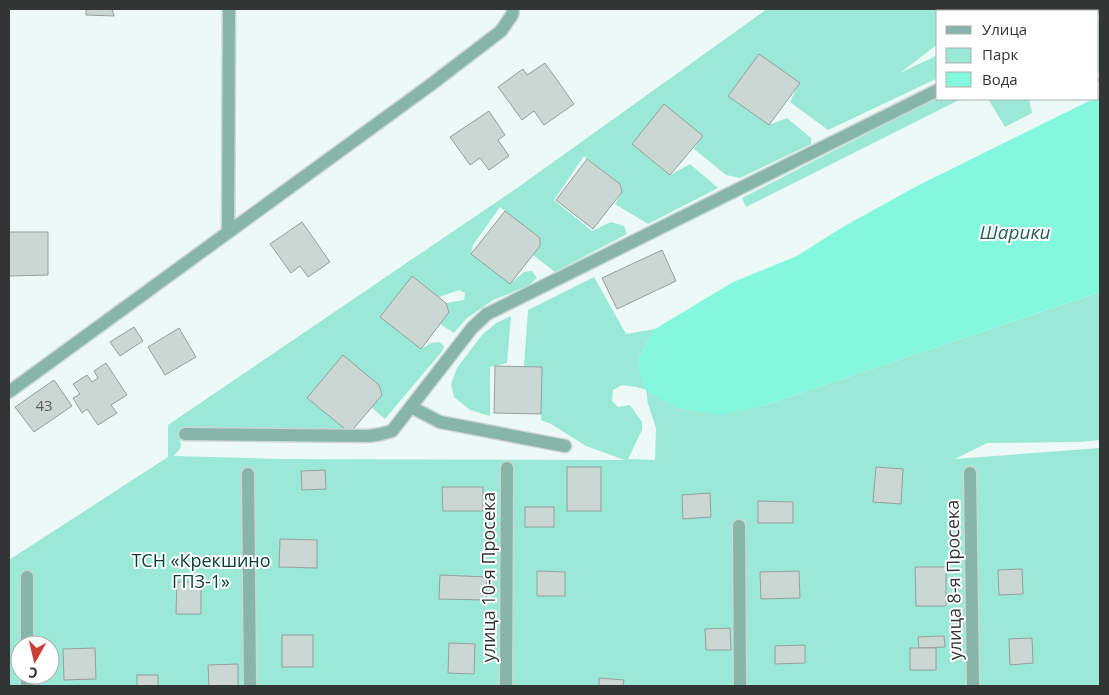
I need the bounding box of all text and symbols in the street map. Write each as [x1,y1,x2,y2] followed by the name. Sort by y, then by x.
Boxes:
[936,10,1099,100] legend
[982,19,1027,39] text: Улица
[982,44,1018,64] text: Парк
[982,69,1018,89] text: Вода
[980,219,1050,245] water label: Шарики
[35,395,53,415] house number: 43
[476,492,500,662] street label: улица 10-я Просека
[940,500,966,660] street label: улица 8-я Просека
[131,548,271,593] park label: ТСН «Крекшино ГПЗ-1»
[10,635,60,685] north arrow
[27,663,39,683] text: С

